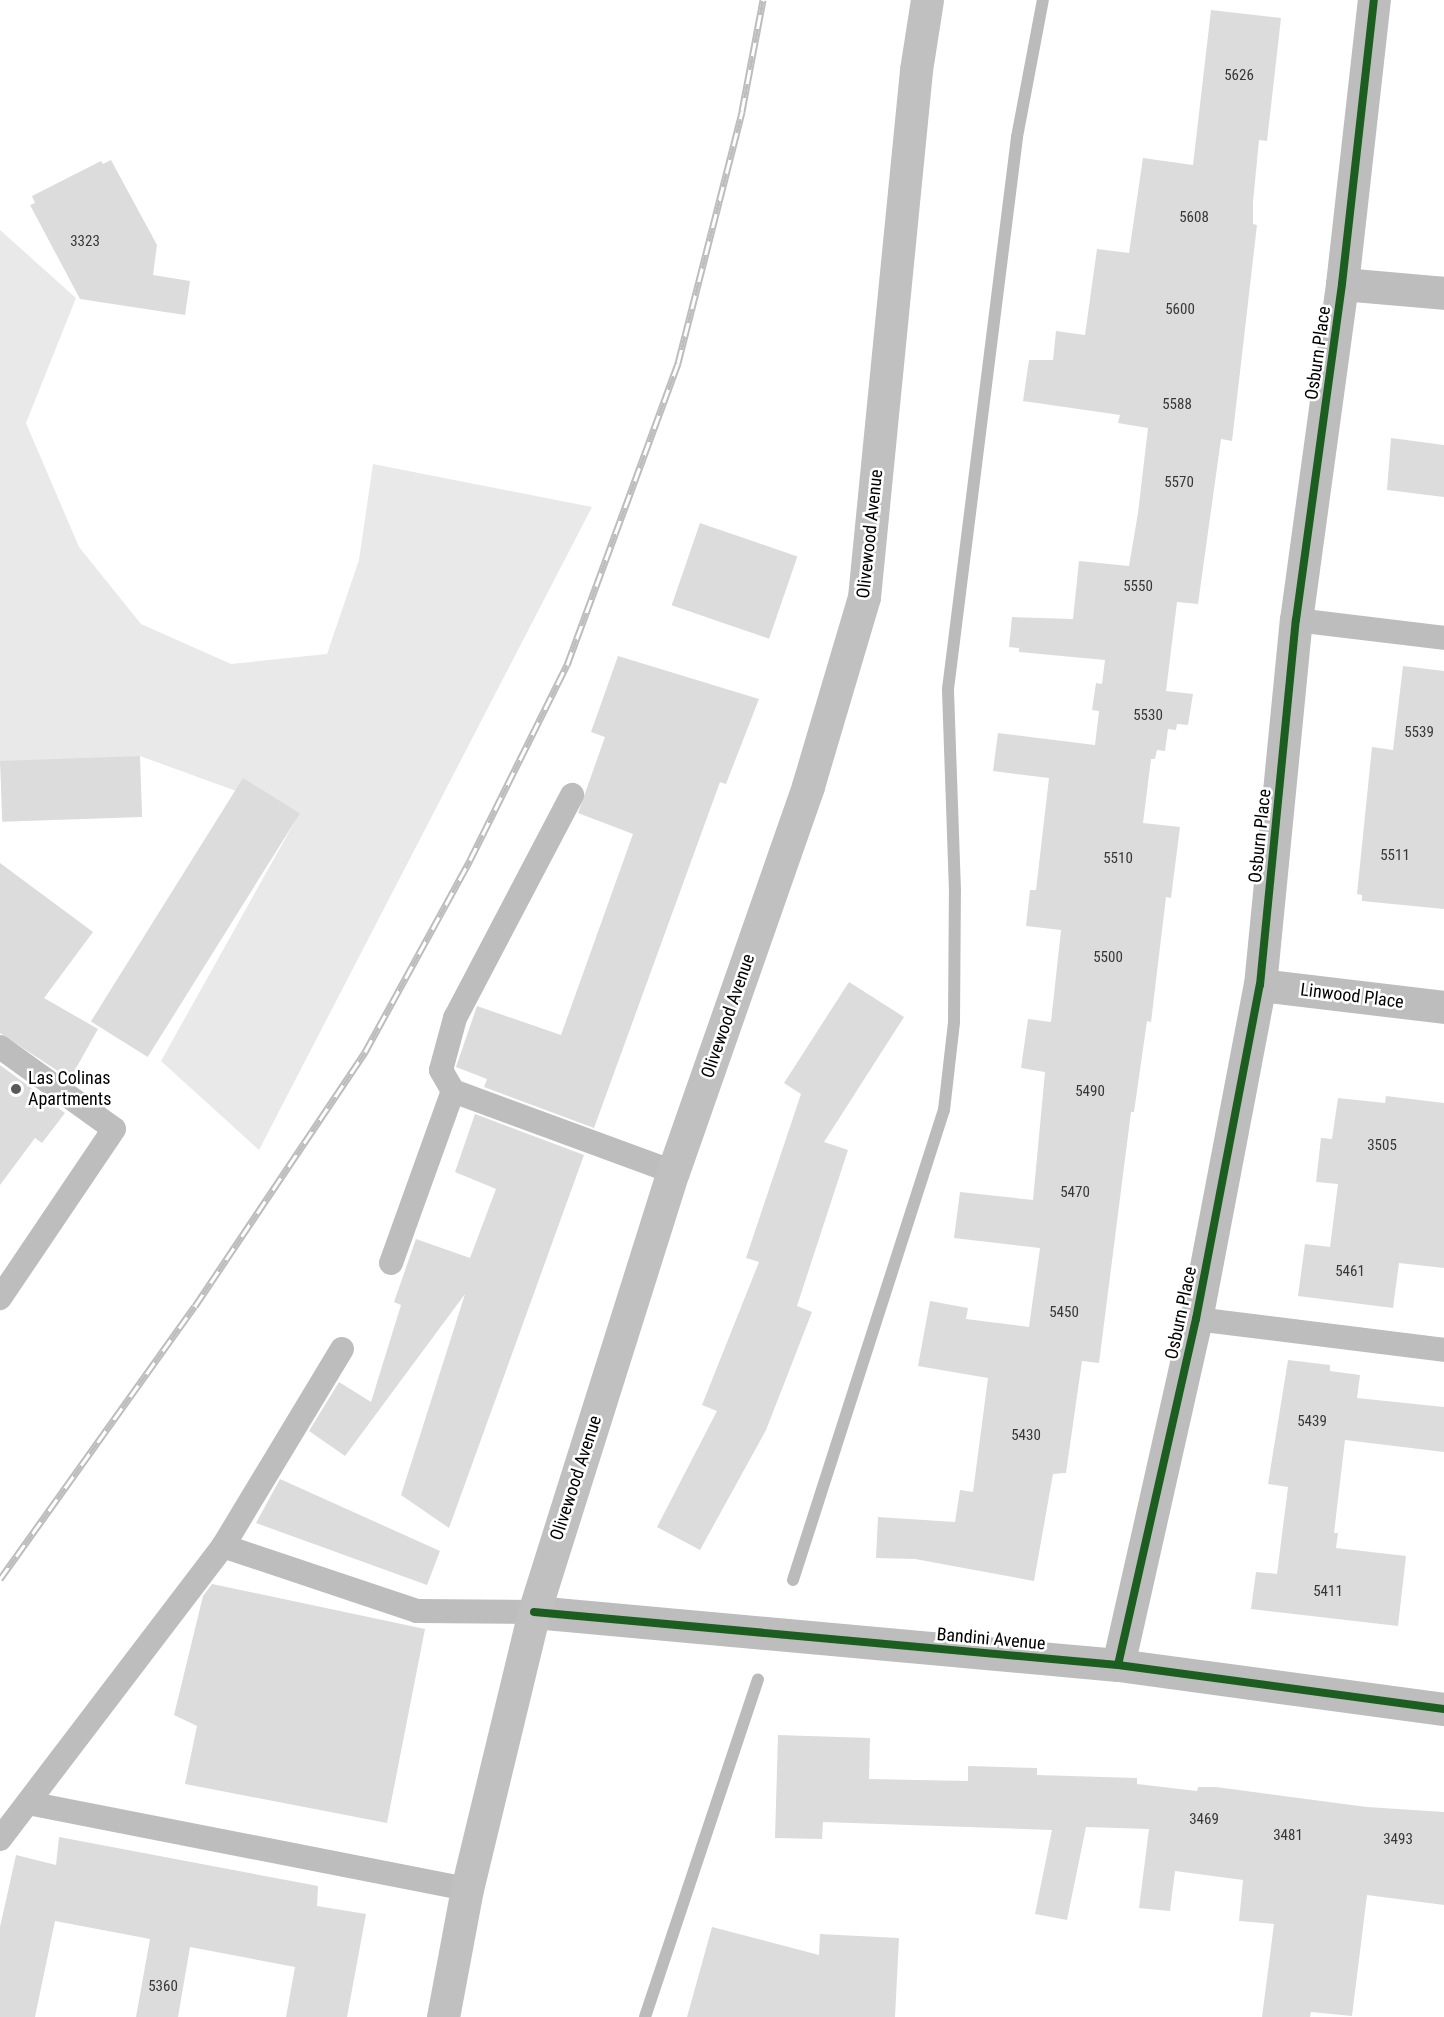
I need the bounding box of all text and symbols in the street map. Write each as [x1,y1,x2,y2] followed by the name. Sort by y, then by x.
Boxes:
[1224,67,1254,85] house number: 5626
[1179,209,1209,227] house number: 5608
[70,233,100,251] house number: 3323
[1165,301,1195,319] house number: 5600
[1301,305,1335,401] street label: Osburn Place
[1162,396,1192,414] house number: 5588
[852,468,888,600] street label: Olivewood Avenue
[1164,474,1194,492] house number: 5570
[1123,578,1153,596] house number: 5550
[1133,707,1163,725] house number: 5530
[1404,724,1434,742] house number: 5539
[1244,788,1276,884] street label: Osburn Place
[1380,847,1410,865] house number: 5511
[1103,850,1133,868] house number: 5510
[1093,949,1123,967] house number: 5500
[697,951,759,1081] street label: Olivewood Avenue
[1299,979,1405,1013] street label: Linwood Place
[28,1068,111,1110] place label: Las Colinas Apartments
[9,1082,23,1096] marker: Las Colinas Apartments
[1075,1083,1105,1101] house number: 5490
[1367,1137,1397,1155] house number: 3505
[1060,1184,1090,1202] house number: 5470
[1335,1263,1365,1281] house number: 5461
[1161,1265,1201,1361] street label: Osburn Place
[1049,1304,1079,1322] house number: 5450
[546,1413,606,1543] street label: Olivewood Avenue
[1297,1413,1327,1431] house number: 5439
[1011,1427,1041,1445] house number: 5430
[1313,1583,1343,1601] house number: 5411
[936,1623,1046,1655] street label: Bandini Avenue
[1189,1811,1219,1829] house number: 3469
[1273,1827,1303,1845] house number: 3481
[1383,1831,1413,1849] house number: 3493
[148,1978,178,1996] house number: 5360

